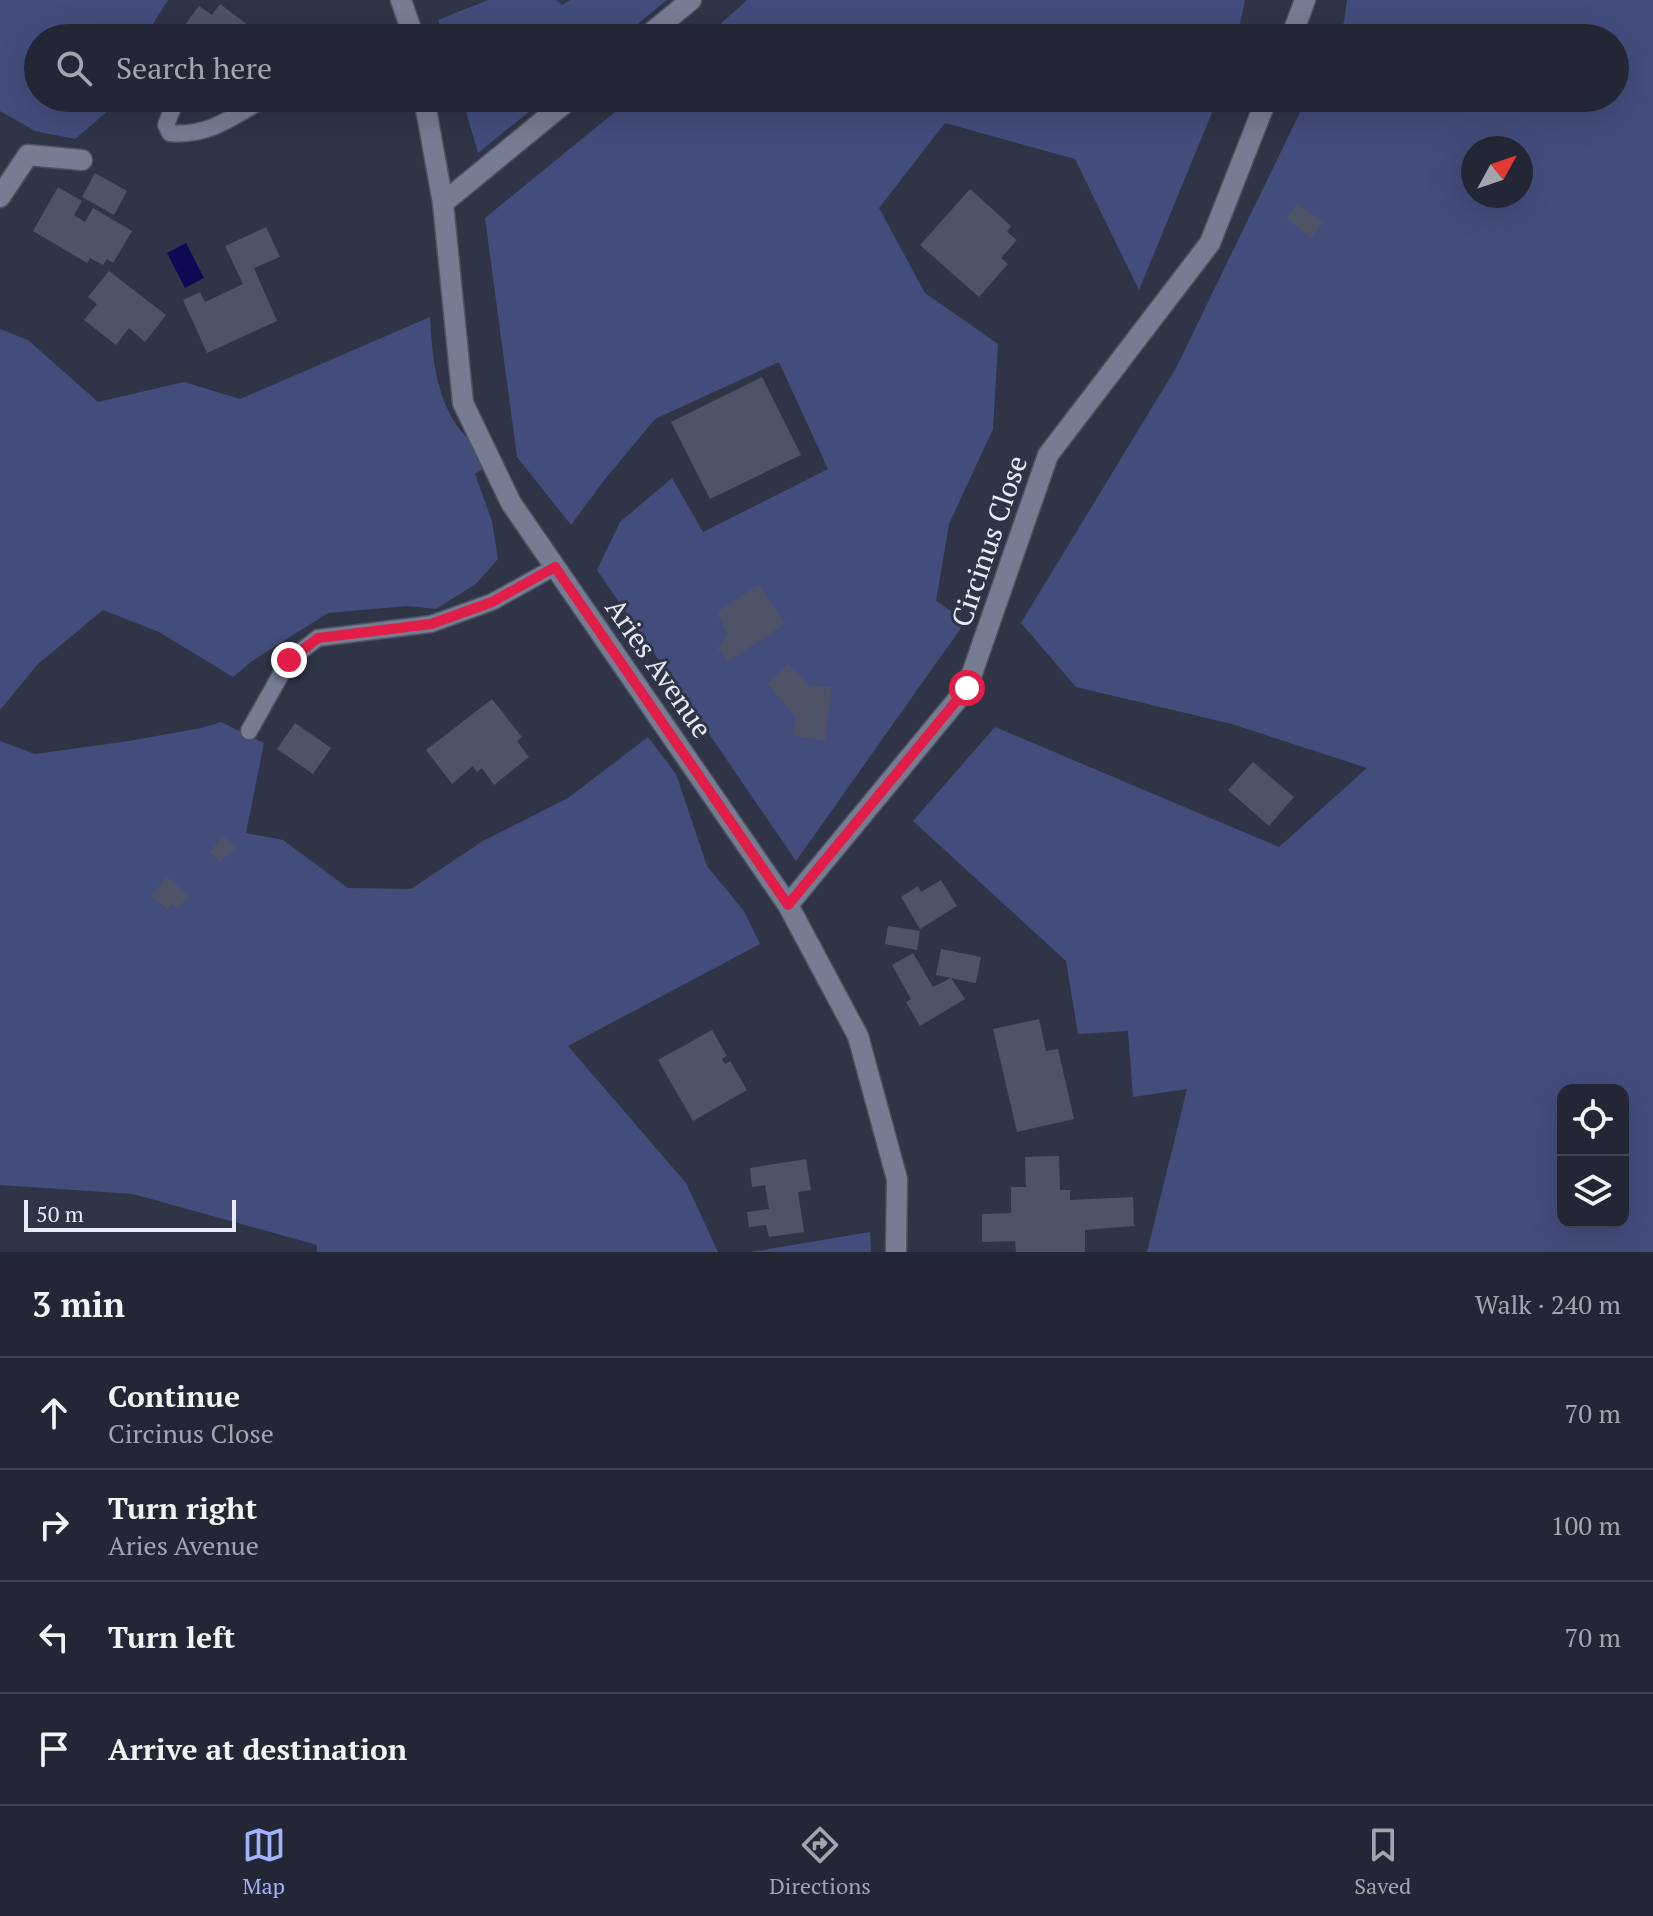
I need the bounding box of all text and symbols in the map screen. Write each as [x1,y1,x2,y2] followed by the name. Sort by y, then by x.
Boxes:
[24,24,1629,112] search box
[52,46,96,90] icon: search
[116,48,272,88] text: Search here
[1461,136,1533,208] north arrow
[942,450,1035,631] street label: Circinus Close
[598,591,721,745] street label: Aries Avenue
[271,642,307,678] route end
[949,670,985,706] route start
[1557,1084,1629,1228] map controls
[1557,1084,1629,1156] button: locate
[1557,1156,1629,1228] button: layers
[24,1196,236,1232] scale bar
[36,1199,84,1228] text: 50 m
[32,1282,125,1327] text: 3 min
[1475,1287,1621,1321] text: Walk · 240 m
[108,1376,240,1416] text: Continue
[32,1391,76,1435] icon: ahead
[1565,1396,1621,1430] text: 70 m
[108,1416,274,1450] text: Circinus Close
[108,1488,257,1528] text: Turn right
[32,1503,76,1547] icon: right
[1551,1508,1621,1542] text: 100 m
[108,1528,259,1562] text: Aries Avenue
[32,1615,76,1659] icon: left
[108,1617,235,1657] text: Turn left
[1565,1620,1621,1654] text: 70 m
[32,1727,76,1771] icon: arrive
[108,1729,407,1769] text: Arrive at destination
[242,1823,286,1900] tab: Map
[769,1823,871,1900] tab: Directions
[1354,1823,1411,1900] tab: Saved

